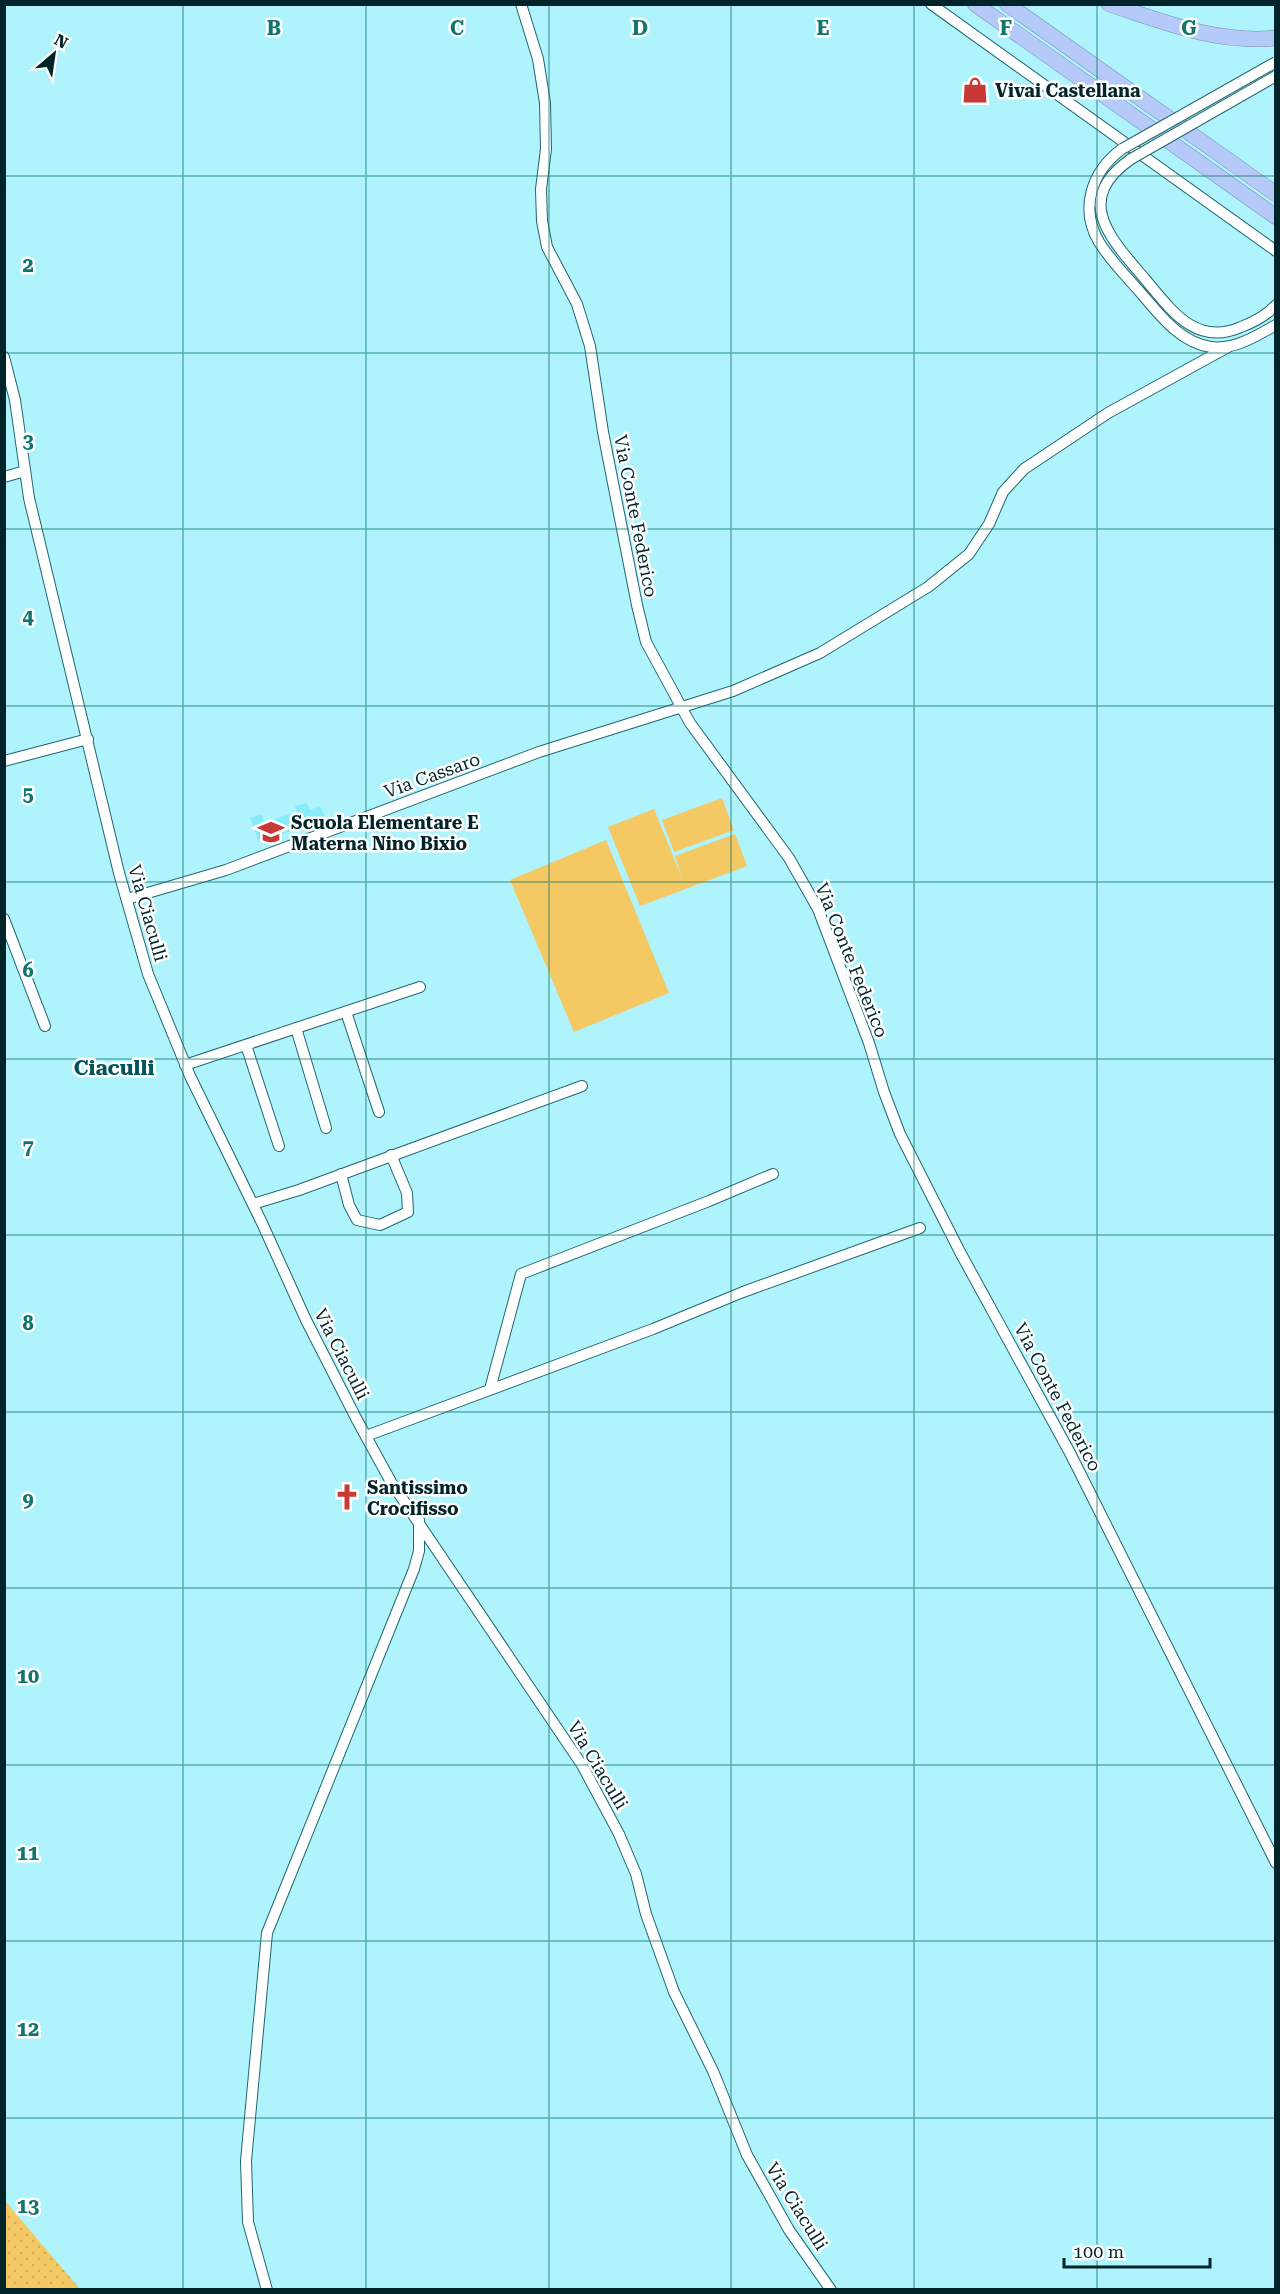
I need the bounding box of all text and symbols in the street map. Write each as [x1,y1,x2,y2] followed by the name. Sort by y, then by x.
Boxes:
[267,16,281,40] text: B
[450,16,464,40] text: C
[632,16,648,40] text: D
[817,16,830,40] text: E
[1000,16,1012,40] text: F
[1181,16,1197,40] text: G
[24,24,84,84] north arrow
[51,30,71,53] text: N
[960,75,990,105] shop icon: Vivai Castellana
[995,80,1141,101] place label: Vivai Castellana
[22,253,34,277] text: 2
[22,429,34,453] text: 3
[610,433,662,599] street label: Via Conte Federico
[22,605,34,629] text: 4
[381,748,483,802] street label: Via Cassaro
[22,782,34,806] text: 5
[291,812,479,854] place label: Scuola Elementare E Materna Nino Bixio
[256,817,286,847] school or university icon: Scuola Elementare E Materna Nino Bixio
[124,862,172,964] street label: Via Ciaculli
[811,880,893,1040] street label: Via Conte Federico
[22,958,34,982] text: 6
[74,1056,154,1080] district label: Ciaculli
[22,1135,34,1159] text: 7
[310,1305,374,1403] street label: Via Ciaculli
[22,1311,34,1335] text: 8
[1010,1319,1106,1475] street label: Via Conte Federico
[367,1477,468,1519] place label: Santissimo Crocifisso
[332,1482,362,1512] church icon: Santissimo Crocifisso
[22,1488,34,1512] text: 9
[17,1664,39,1688] text: 10
[563,1717,633,1813] street label: Via Ciaculli
[17,1841,39,1865] text: 11
[17,2017,39,2041] text: 12
[762,2158,832,2254] street label: Via Ciaculli
[17,2194,39,2218] text: 13
[1064,2231,1210,2269] scale bar
[1073,2241,1124,2262] text: 100 m

